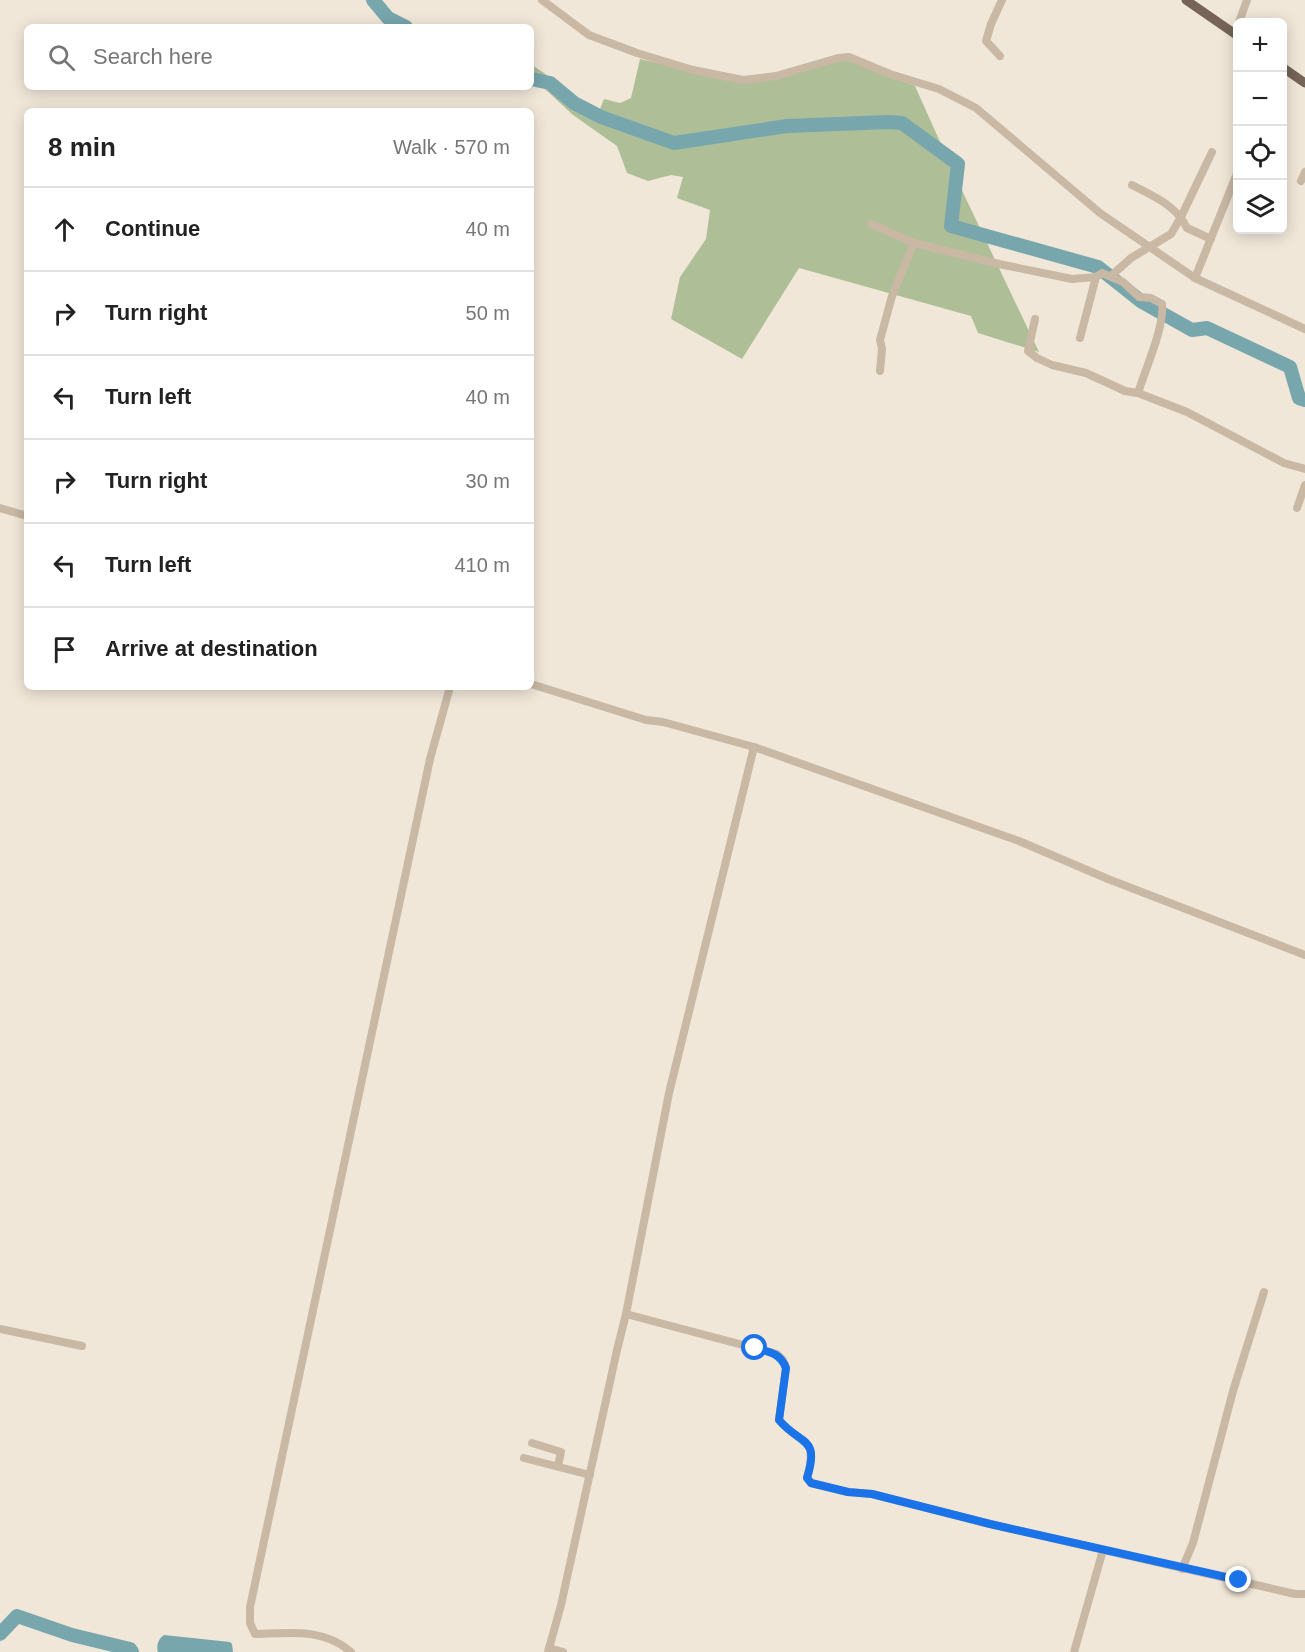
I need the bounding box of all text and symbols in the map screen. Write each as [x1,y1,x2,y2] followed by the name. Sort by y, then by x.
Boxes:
[1233,18,1287,234] map controls
[1233,18,1287,72] button: +
[24,24,534,90] search box
[45,41,78,74] icon: search
[93,44,213,69] text: Search here
[1233,72,1287,126] button: −
[1233,126,1287,180] button: locate
[48,132,116,162] text: 8 min
[393,136,510,158] text: Walk · 570 m
[1233,180,1287,234] button: layers
[48,213,81,246] icon: ahead
[105,216,200,241] text: Continue
[466,218,510,240] text: 40 m
[48,297,81,330] icon: right
[105,300,207,325] text: Turn right
[466,302,510,324] text: 50 m
[48,381,81,414] icon: left
[105,384,191,409] text: Turn left
[466,386,510,408] text: 40 m
[48,465,81,498] icon: right
[105,468,207,493] text: Turn right
[466,470,510,492] text: 30 m
[48,549,81,582] icon: left
[105,552,191,577] text: Turn left
[454,554,510,576] text: 410 m
[48,633,81,666] icon: arrive
[105,636,318,661] text: Arrive at destination
[741,1334,767,1360] route start
[1225,1566,1251,1592] route end

